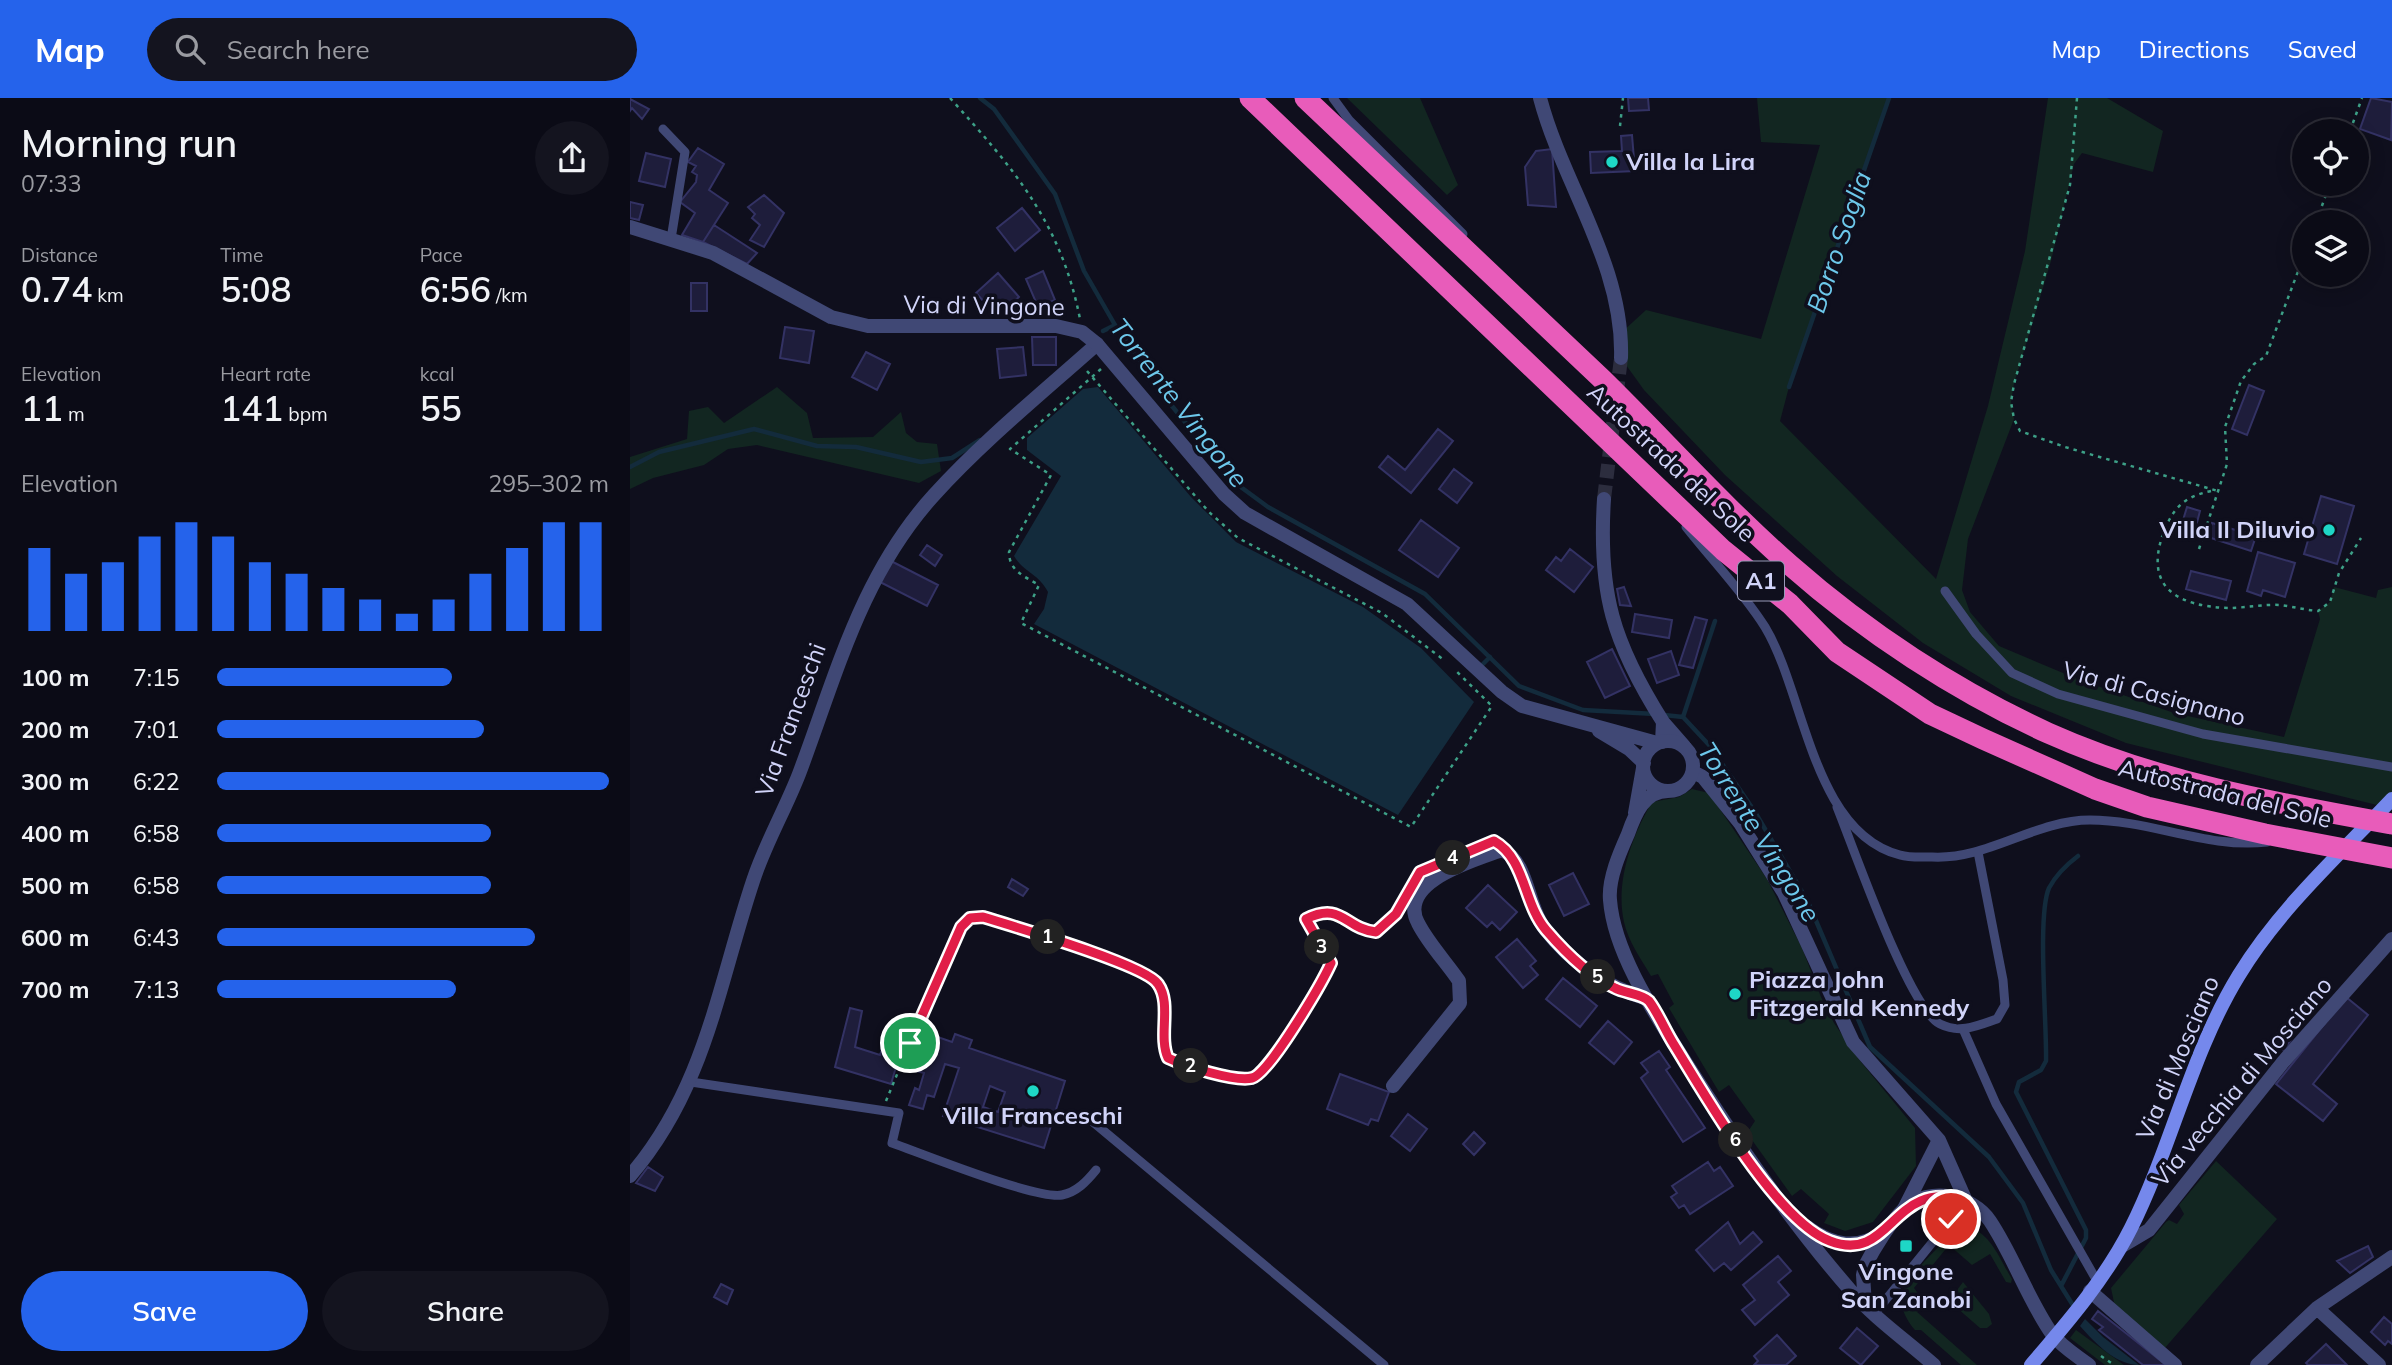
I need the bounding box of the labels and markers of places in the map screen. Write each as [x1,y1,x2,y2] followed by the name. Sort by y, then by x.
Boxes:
[1625,146,1755,176] place label: Villa la Lira
[1604,154,1620,170] marker: Villa la Lira
[2158,514,2315,544] place label: Villa Il Diluvio
[2321,522,2337,538] marker: Villa Il Diluvio
[1436,840,1470,876] pin: 4
[1030,920,1066,954] pin: 1
[1304,930,1340,964] pin: 3
[1580,960,1616,994] pin: 5
[1749,964,1970,1022] place label: Piazza John Fitzgerald Kennedy
[1727,986,1743,1002] marker: Piazza John Fitzgerald Kennedy
[880,1013,940,1073] pin
[1174,1048,1208,1084] pin: 2
[1025,1083,1041,1099] marker: Villa Franceschi
[942,1100,1123,1130] place label: Villa Franceschi
[1718,1122,1754,1158] pin: 6
[1921,1189,1981,1249] pin
[1898,1238,1914,1254] marker: Vingone San Zanobi
[1841,1256,1971,1314] place label: Vingone San Zanobi

